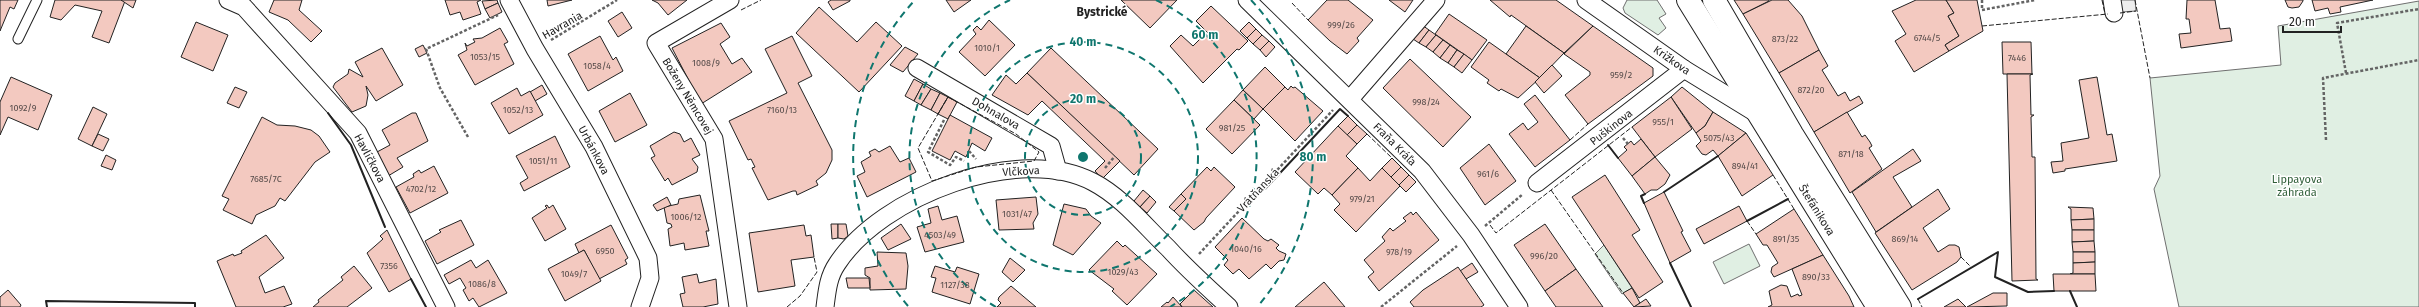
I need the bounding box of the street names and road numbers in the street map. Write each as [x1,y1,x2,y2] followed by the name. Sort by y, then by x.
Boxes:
[540,9,585,42] street label: Havrania
[1651,43,1693,78] street label: Križkova
[660,56,716,137] street label: Boženy Němcovej
[970,95,1022,132] street label: Dohnalova
[1587,107,1635,148] street label: Puškinova
[1370,120,1419,169] street label: Fraňa Kráľa
[575,124,612,177] street label: Urbánkova
[351,132,388,185] street label: Havlíčkova
[1002,164,1040,179] street label: Vlčkova
[1235,166,1282,215] street label: Vrátňanská
[1796,182,1838,238] street label: Štefánikova

